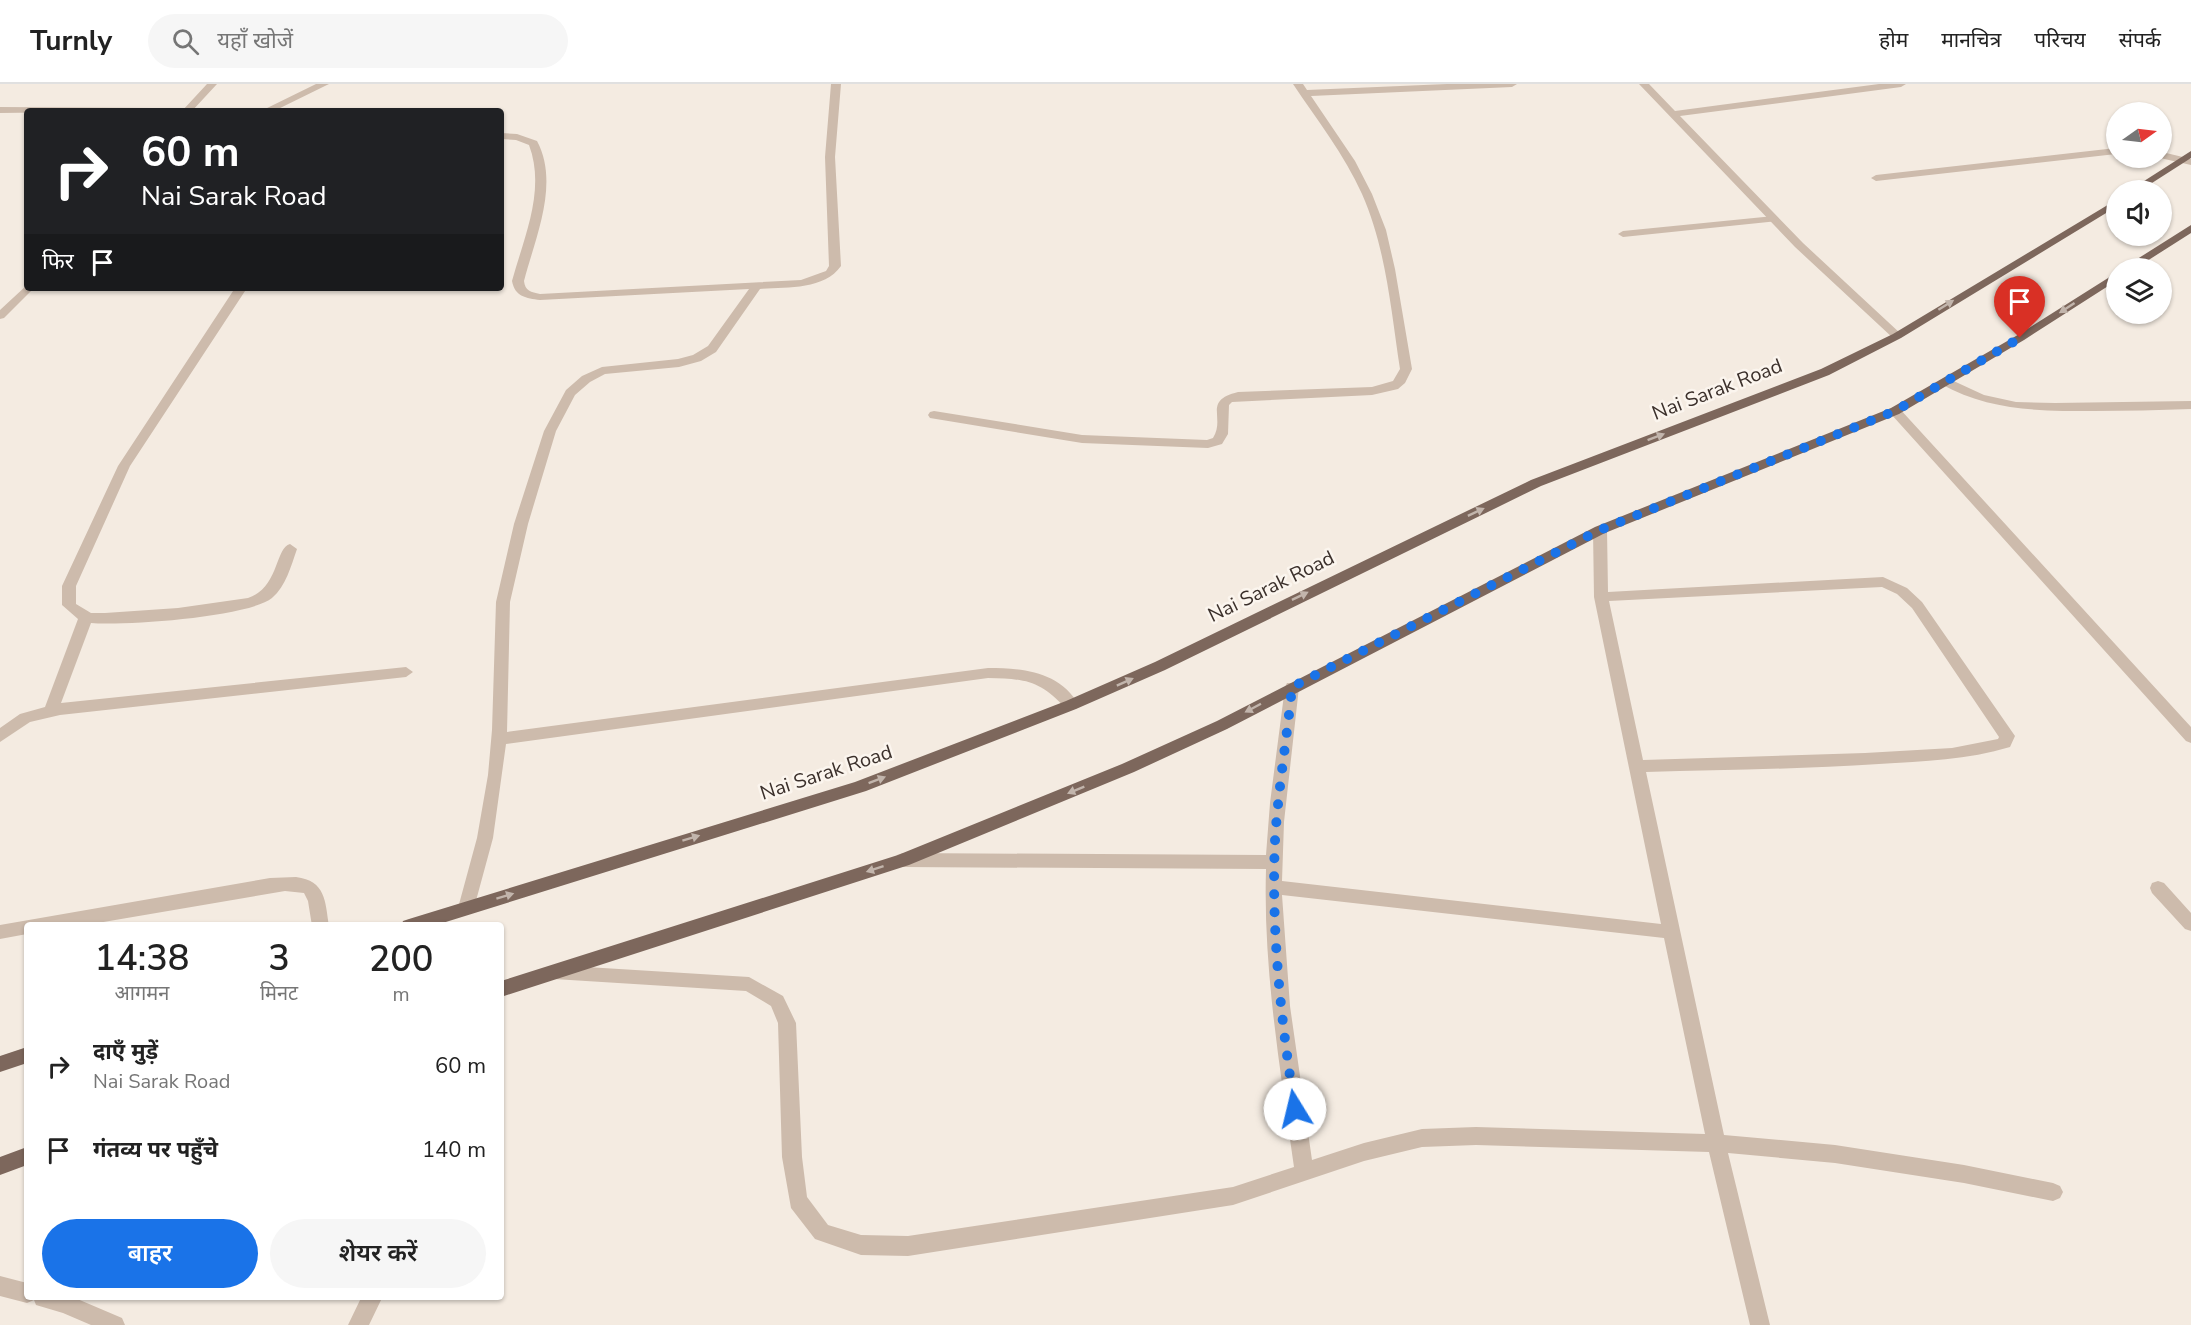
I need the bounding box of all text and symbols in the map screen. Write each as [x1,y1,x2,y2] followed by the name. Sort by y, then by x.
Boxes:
[148,14,568,68] search box
[30,22,112,60] text: Turnly
[169,25,202,58] icon: search
[217,26,293,56] text: यहाँ खोजें
[1879,26,1908,54] text: होम
[1941,26,2001,54] text: मानचित्र
[2034,26,2086,54] text: परिचय
[2119,26,2161,54] text: संपर्क
[2106,102,2172,168] north arrow
[2106,102,2172,324] map controls
[141,124,240,181] text: 60 m
[42,132,120,210] icon: right
[141,178,327,215] text: Nai Sarak Road
[2106,180,2172,246] button: sound
[86,246,119,279] icon: arrive
[42,247,74,277] text: फिर
[2106,258,2172,324] button: layers
[1994,276,2045,338] pin
[2003,285,2036,318] icon: arrive
[1938,299,1954,310] one-way arrow
[2059,302,2075,313] one-way arrow
[1648,352,1786,427] street label: Nai Sarak Road
[1647,432,1665,441] one-way arrow
[1467,507,1484,516] one-way arrow
[1204,544,1339,629] street label: Nai Sarak Road
[1292,592,1309,601] one-way arrow
[1116,676,1134,686] one-way arrow
[1244,703,1261,713] one-way arrow
[757,738,896,807] street label: Nai Sarak Road
[868,775,886,784] one-way arrow
[1067,786,1085,795] one-way arrow
[682,833,700,842] one-way arrow
[866,865,884,874] one-way arrow
[496,891,514,900] one-way arrow
[94,934,189,983] text: 14:38
[268,934,290,983] text: 3
[369,935,433,984] text: 200
[115,980,169,1007] text: आगमन
[260,980,298,1007] text: मिनट
[393,981,410,1008] text: m
[93,1037,158,1067] text: दाएँ मुड़ें
[42,1050,75,1083] icon: right
[435,1051,486,1081] text: 60 m
[93,1068,230,1095] text: Nai Sarak Road
[1263,1077,1327,1141] position arrow
[42,1134,75,1167] icon: arrive
[93,1135,218,1165] text: गंतव्य पर पहुँचे
[422,1135,486,1165] text: 140 m
[42,1219,258,1288] button: बाहर
[270,1219,486,1288] button: शेयर करें

